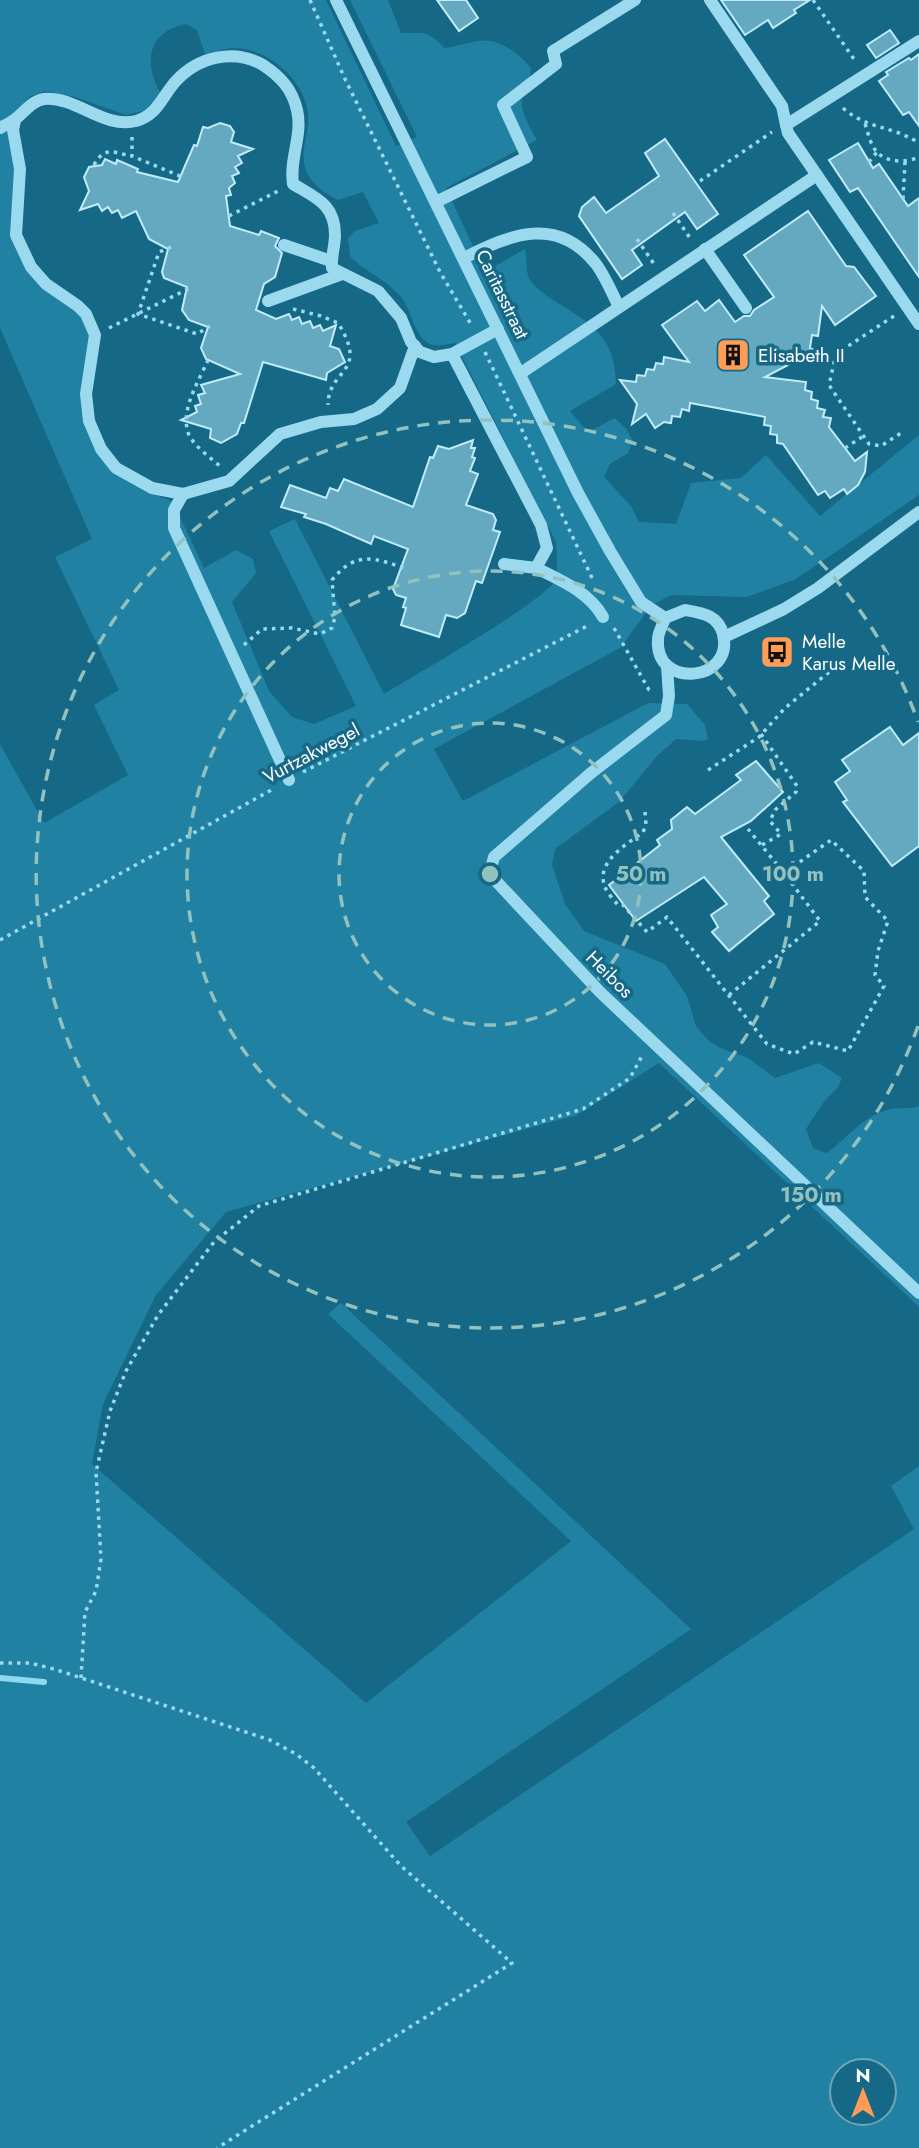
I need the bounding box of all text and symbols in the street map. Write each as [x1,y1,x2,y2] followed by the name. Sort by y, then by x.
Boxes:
[469,245,536,344] street label: Caritasstraat
[714,336,752,374] building icon: Elisabeth II
[758,342,845,369] place label: Elisabeth II
[802,628,896,677] place label: Melle Karus Melle
[758,633,796,671] bus stop icon: Melle Karus Melle
[258,717,364,790] street label: Vurtzakwegel
[616,859,666,889] text: 50 m
[762,859,824,889] text: 100 m
[478,862,502,886] centre of rings
[580,945,640,1004] street label: Heibos
[780,1180,842,1210] text: 150 m
[828,2057,898,2127] north arrow
[855,2062,871,2089] text: N

